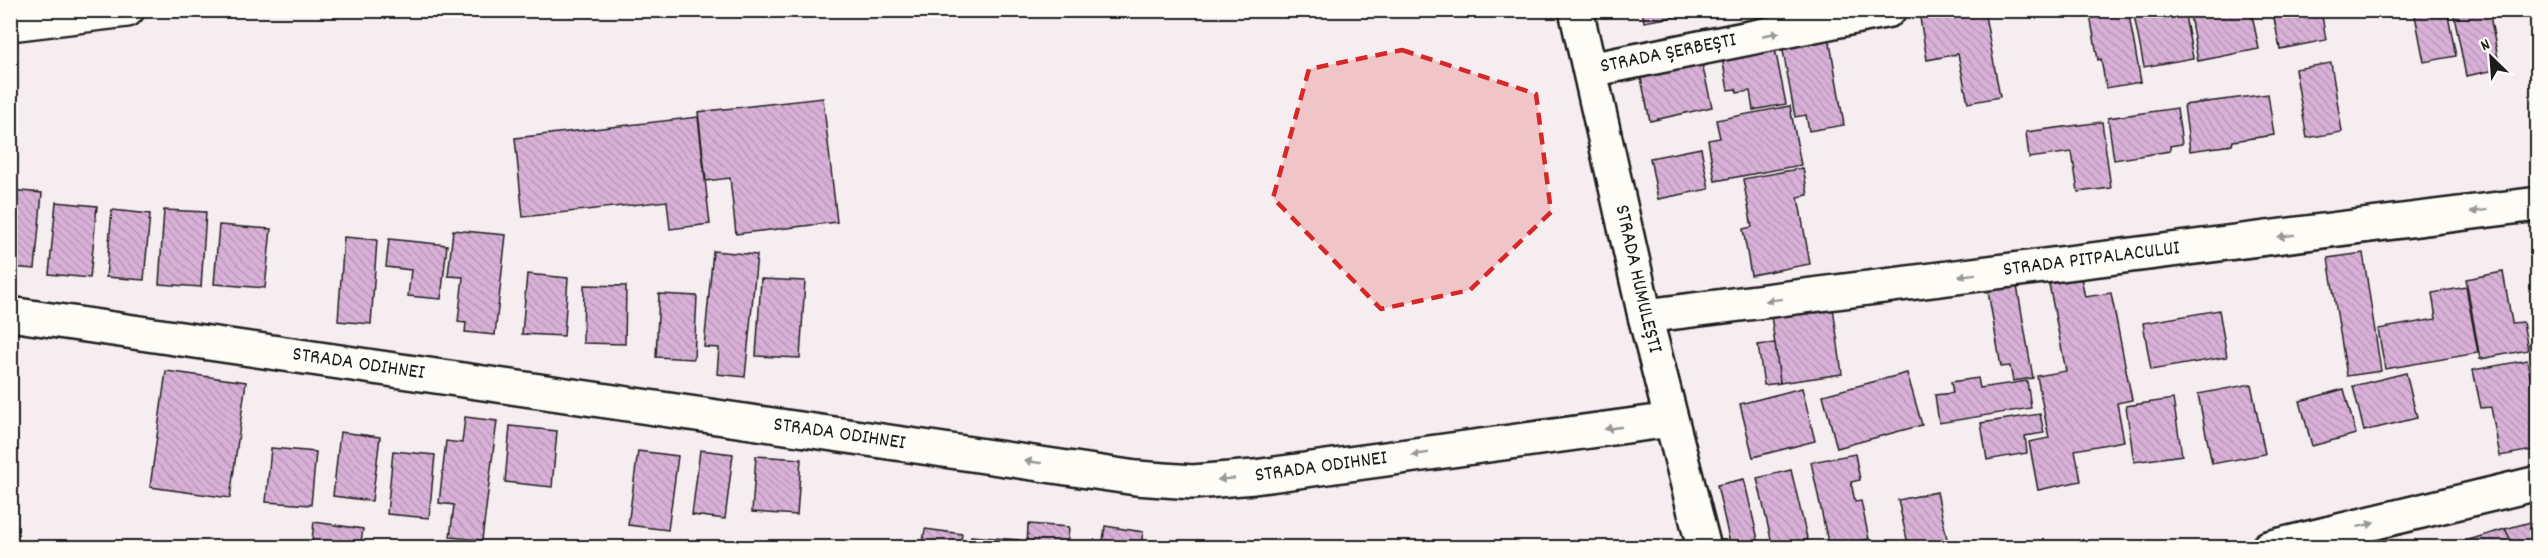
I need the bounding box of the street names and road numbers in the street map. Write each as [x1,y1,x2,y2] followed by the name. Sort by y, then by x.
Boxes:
[1598,26,1740,83] street label: STRADA ȘERBEȘTI
[1605,202,1669,357] street label: STRADA HUMULEȘTI
[2001,234,2182,286] street label: STRADA PITPALACULUI
[290,340,427,389] street label: STRADA ODIHNEI
[771,410,908,459] street label: STRADA ODIHNEI
[1253,444,1390,492] street label: STRADA ODIHNEI

